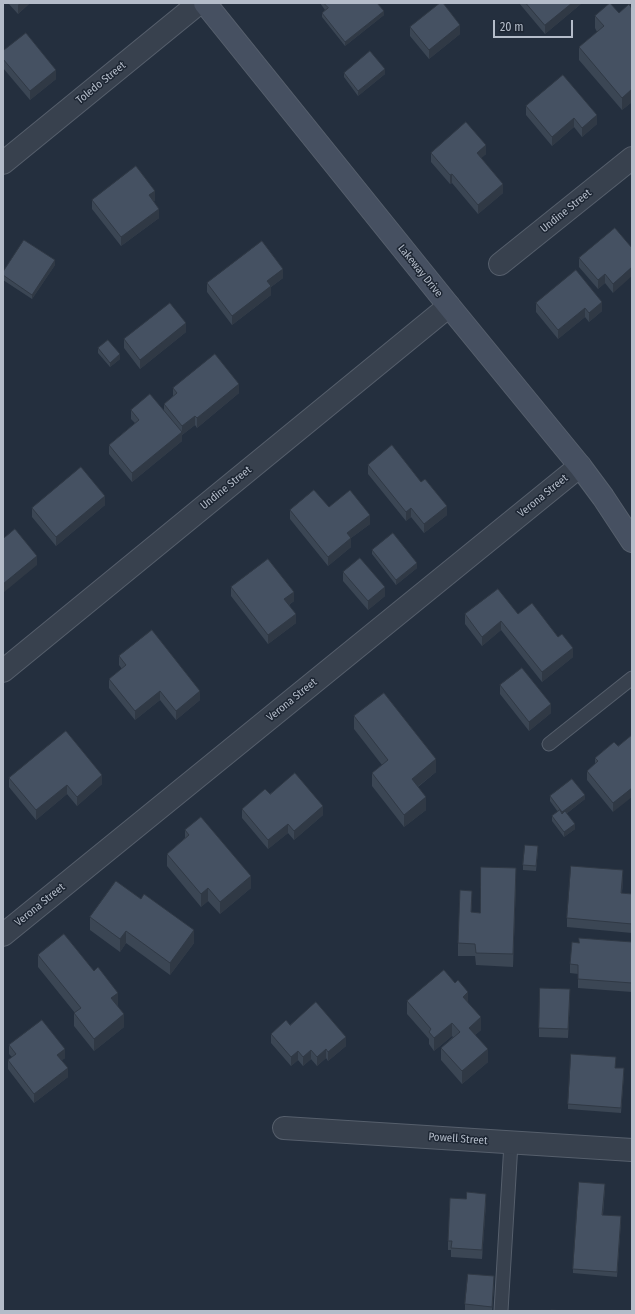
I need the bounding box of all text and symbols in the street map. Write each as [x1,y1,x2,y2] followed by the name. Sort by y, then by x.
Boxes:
[495,12,575,38] scale bar
[500,20,524,34] text: 20 m
[74,59,128,107] street label: Toledo Street
[538,186,594,236] street label: Undine Street
[395,242,445,300] street label: Lakeway Drive
[198,463,254,513] street label: Undine Street
[515,472,571,520] street label: Verona Street
[264,676,320,724] street label: Verona Street
[12,881,68,929] street label: Verona Street
[428,1130,488,1148] street label: Powell Street

